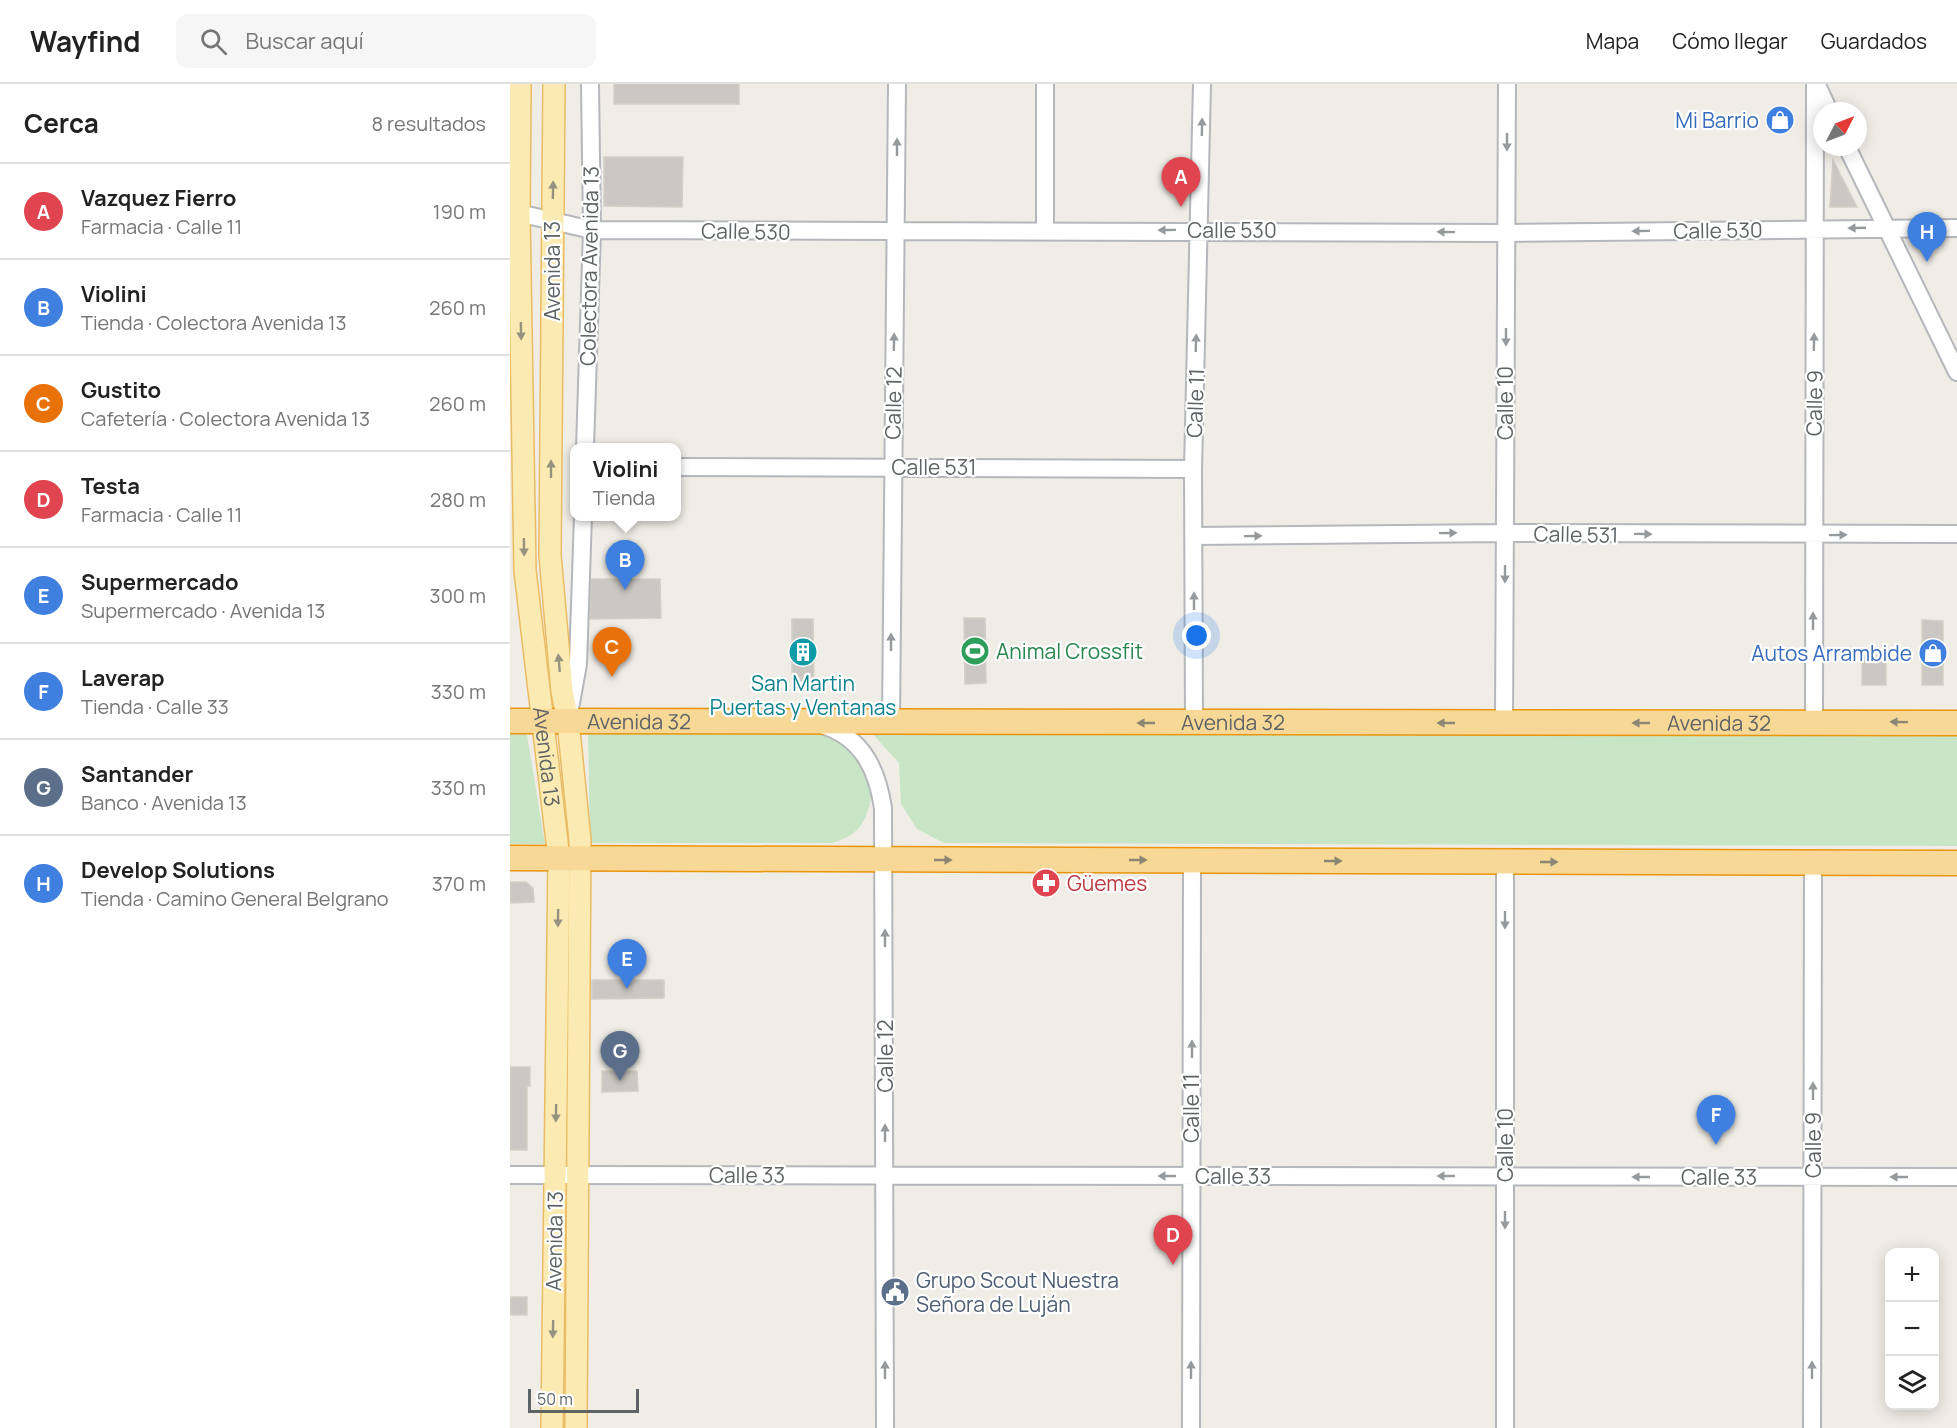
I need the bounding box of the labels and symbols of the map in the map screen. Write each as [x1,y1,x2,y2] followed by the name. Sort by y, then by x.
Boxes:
[1813,102,1867,156] north arrow
[1764,104,1796,136] shop icon: Mi Barrio
[1675,106,1759,134] place label: Mi Barrio
[1197,118,1206,137] one-way arrow
[1502,133,1512,152] one-way arrow
[892,137,902,156] one-way arrow
[1162,158,1200,207] pin: A
[573,166,605,366] street label: Colectora Avenida 13
[548,180,558,199] one-way arrow
[1908,212,1946,262] pin: H
[1673,215,1763,245] street label: Calle 530
[701,216,791,246] street label: Calle 530
[1187,216,1277,244] street label: Calle 530
[538,221,566,321] street label: Avenida 13
[1847,223,1866,233] one-way arrow
[1157,225,1176,235] one-way arrow
[1631,226,1650,236] one-way arrow
[1436,227,1455,237] one-way arrow
[516,322,526,341] one-way arrow
[1501,328,1511,347] one-way arrow
[889,332,899,351] one-way arrow
[1809,332,1819,351] one-way arrow
[1192,334,1201,353] one-way arrow
[878,366,908,440] street label: Calle 12
[1491,366,1519,440] street label: Calle 10
[1180,368,1210,438] street label: Calle 11
[1799,370,1829,436] street label: Calle 9
[892,453,976,481] street label: Calle 531
[546,459,555,478] one-way arrow
[1533,519,1619,549] street label: Calle 531
[1438,529,1457,538] one-way arrow
[1633,529,1652,539] one-way arrow
[1828,530,1847,540] one-way arrow
[1243,531,1262,541] one-way arrow
[519,538,529,557] one-way arrow
[606,540,644,590] pin: B
[1500,565,1509,584] one-way arrow
[1189,591,1199,610] one-way arrow
[1808,611,1818,630] one-way arrow
[1182,621,1211,650] your location
[592,628,632,677] pin: C
[886,632,896,651] one-way arrow
[959,635,991,667] sports icon: Animal Crossfit
[787,636,819,668] building icon: San Martin Puertas y Ventanas
[996,637,1143,665] place label: Animal Crossfit
[1917,637,1949,669] shop icon: Autos Arrambide
[1751,639,1912,667] place label: Autos Arrambide
[554,654,564,673] one-way arrow
[710,669,896,721] place label: San Martin Puertas y Ventanas
[527,705,567,808] street label: Avenida 13
[587,707,691,735] street label: Avenida 32
[1181,708,1285,736] street label: Avenida 32
[1667,709,1771,737] street label: Avenida 32
[1889,717,1908,727] one-way arrow
[1136,718,1155,728] one-way arrow
[1436,718,1455,728] one-way arrow
[1631,718,1650,728] one-way arrow
[934,855,953,865] one-way arrow
[1129,855,1148,865] one-way arrow
[1324,856,1343,866] one-way arrow
[1540,857,1559,867] one-way arrow
[1030,867,1062,899] pharmacy icon: Güemes
[1067,869,1147,897] place label: Güemes
[553,908,563,927] one-way arrow
[1500,910,1510,929] one-way arrow
[880,928,890,947] one-way arrow
[608,940,646,989] pin: E
[871,1019,899,1093] street label: Calle 12
[600,1032,640,1081] pin: G
[1187,1039,1197,1058] one-way arrow
[1177,1073,1205,1143] street label: Calle 11
[1808,1081,1818,1100] one-way arrow
[1696,1096,1736,1145] pin: F
[551,1103,561,1122] one-way arrow
[1491,1108,1519,1182] street label: Calle 10
[1799,1112,1827,1178] street label: Calle 9
[880,1123,890,1142] one-way arrow
[709,1161,785,1189] street label: Calle 33
[1195,1162,1271,1190] street label: Calle 33
[1681,1163,1757,1191] street label: Calle 33
[1157,1171,1176,1181] one-way arrow
[1436,1171,1455,1181] one-way arrow
[1631,1172,1650,1182] one-way arrow
[1889,1172,1908,1182] one-way arrow
[539,1191,569,1291] street label: Avenida 13
[1500,1210,1510,1229] one-way arrow
[1154,1216,1192,1265] pin: D
[916,1266,1119,1318] place label: Grupo Scout Nuestra Señora de Luján
[879,1276,911,1308] public building icon: Grupo Scout Nuestra Señora de Luján
[549,1319,558,1338] one-way arrow
[880,1360,890,1379] one-way arrow
[1186,1360,1196,1379] one-way arrow
[1807,1360,1817,1379] one-way arrow
[528,1386,639,1414] scale bar

